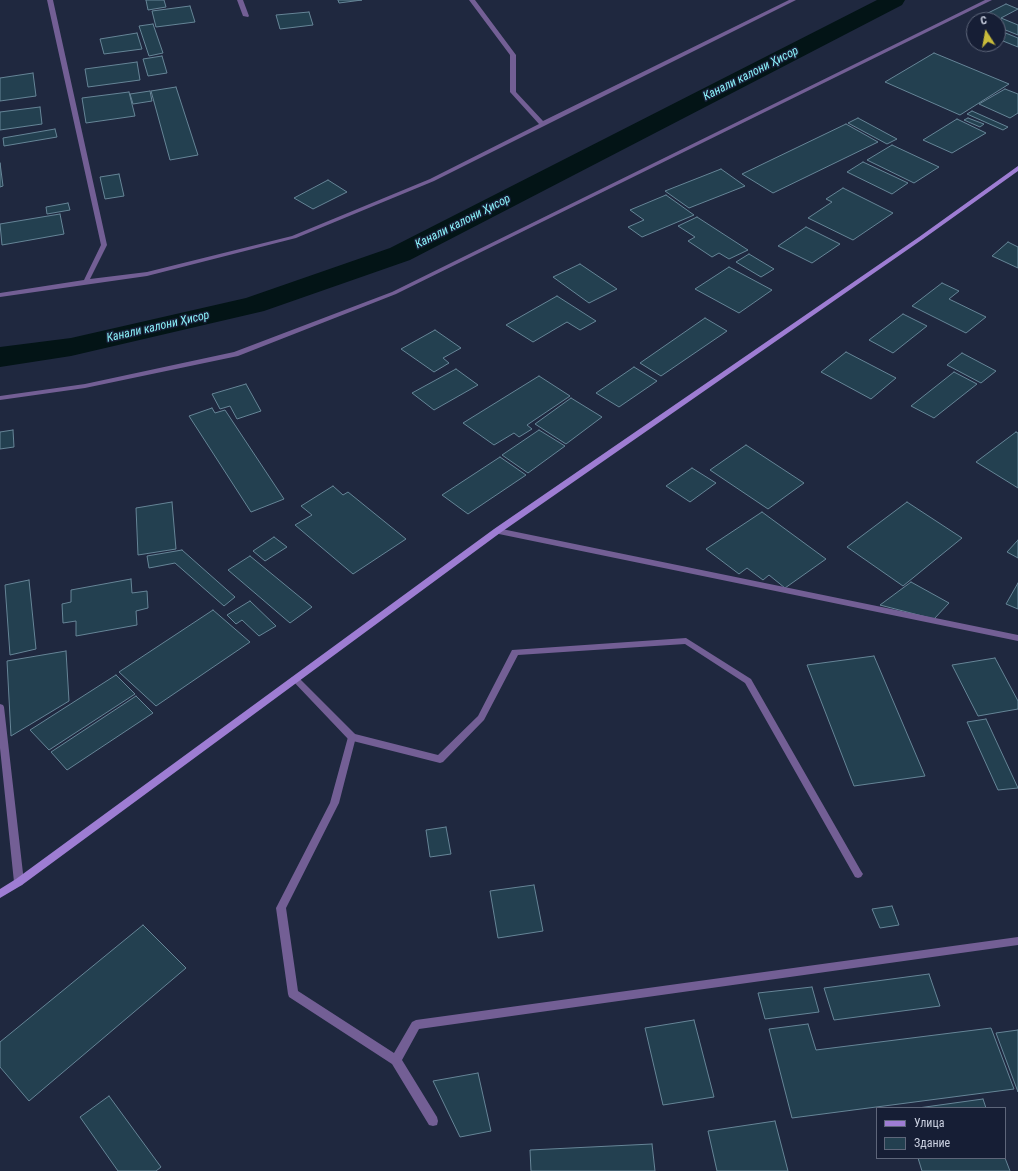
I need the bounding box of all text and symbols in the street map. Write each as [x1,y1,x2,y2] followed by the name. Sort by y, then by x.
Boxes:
[966,12,1006,52] north arrow
[979,14,988,28] text: С
[701,44,801,104] water label: Канали калони Ҳисор
[413,192,513,252] water label: Канали калони Ҳисор
[105,308,211,346] water label: Канали калони Ҳисор
[876,1107,1006,1159] legend
[914,1116,944,1130] text: Улица
[914,1136,950,1150] text: Здание

